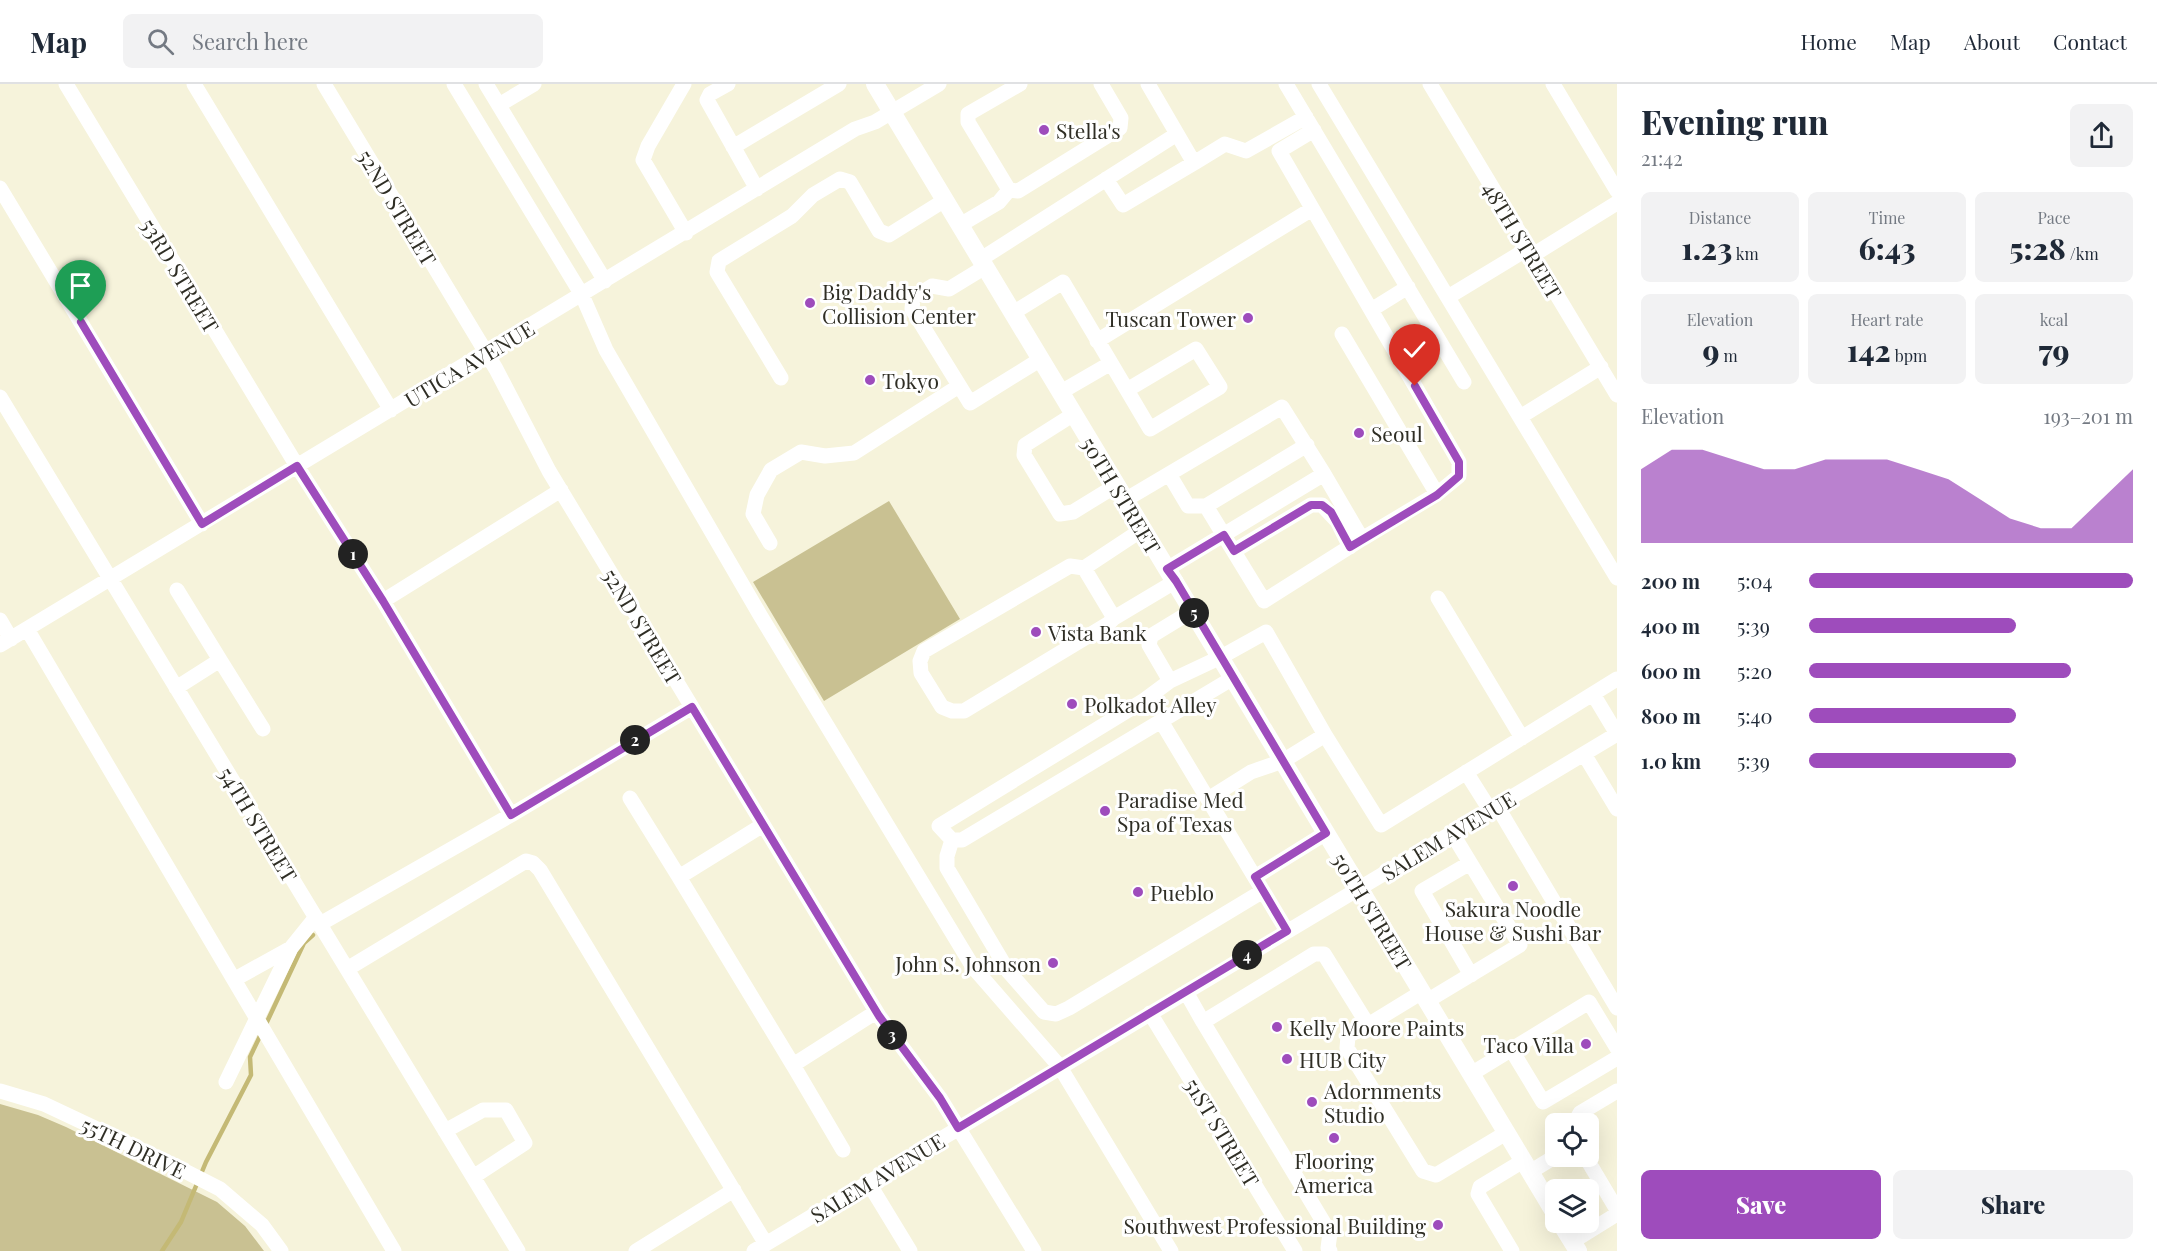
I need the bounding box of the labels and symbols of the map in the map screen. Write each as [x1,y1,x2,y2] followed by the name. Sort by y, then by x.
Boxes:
[1056,116,1121,144] place label: Stella's
[1037,123,1051,137] marker: Stella's
[352,144,444,270] street label: 52ND STREET
[1477,176,1569,304] street label: 48TH STREET
[136,213,226,337] street label: 53RD STREET
[55,260,106,322] pin
[822,277,976,329] place label: Big Daddy's Collision Center
[803,296,817,310] marker: Big Daddy's Collision Center
[1105,304,1237,332] place label: Tuscan Tower
[1241,311,1255,325] marker: Tuscan Tower
[399,313,539,413] street label: UTICA AVENUE
[1389,324,1440,386] pin
[882,366,939,394] place label: Tokyo
[863,373,877,387] marker: Tokyo
[1371,419,1423,447] place label: Seoul
[1352,426,1366,440] marker: Seoul
[1076,431,1168,559] street label: 50TH STREET
[338,539,368,569] pin: 1
[597,563,689,689] street label: 52ND STREET
[1179,598,1209,628] pin: 5
[1047,618,1147,646] place label: Vista Bank
[1029,625,1043,639] marker: Vista Bank
[1084,690,1217,718] place label: Polkadot Alley
[1065,697,1079,711] marker: Polkadot Alley
[620,725,650,755] pin: 2
[214,761,304,887] street label: 54TH STREET
[1376,784,1520,886] street label: SALEM AVENUE
[1117,785,1244,837] place label: Paradise Med Spa of Texas
[1098,804,1112,818] marker: Paradise Med Spa of Texas
[1327,847,1419,975] street label: 50TH STREET
[1150,878,1214,906] place label: Pueblo
[1506,879,1520,893] marker: Sakura Noodle House & Sushi Bar
[1131,885,1145,899] marker: Pueblo
[1425,894,1602,946] place label: Sakura Noodle House & Sushi Bar
[1232,940,1262,970] pin: 4
[894,949,1041,977] place label: John S. Johnson
[1046,956,1060,970] marker: John S. Johnson
[1289,1013,1464,1041] place label: Kelly Moore Paints
[877,1020,907,1050] pin: 3
[1270,1020,1284,1034] marker: Kelly Moore Paints
[1483,1030,1575,1058] place label: Taco Villa
[1579,1037,1593,1051] marker: Taco Villa
[1299,1045,1387,1073] place label: HUB City
[1280,1052,1294,1066] marker: HUB City
[1180,1072,1266,1192] street label: 51ST STREET
[1323,1076,1441,1128] place label: Adornments Studio
[1305,1095,1319,1109] marker: Adornments Studio
[77,1110,191,1184] street label: 55TH DRIVE
[805,1126,949,1228] street label: SALEM AVENUE
[1327,1131,1341,1145] marker: Flooring America
[1294,1146,1374,1198] place label: Flooring America
[1123,1211,1426,1239] place label: Southwest Professional Building
[1431,1218,1445,1232] marker: Southwest Professional Building

